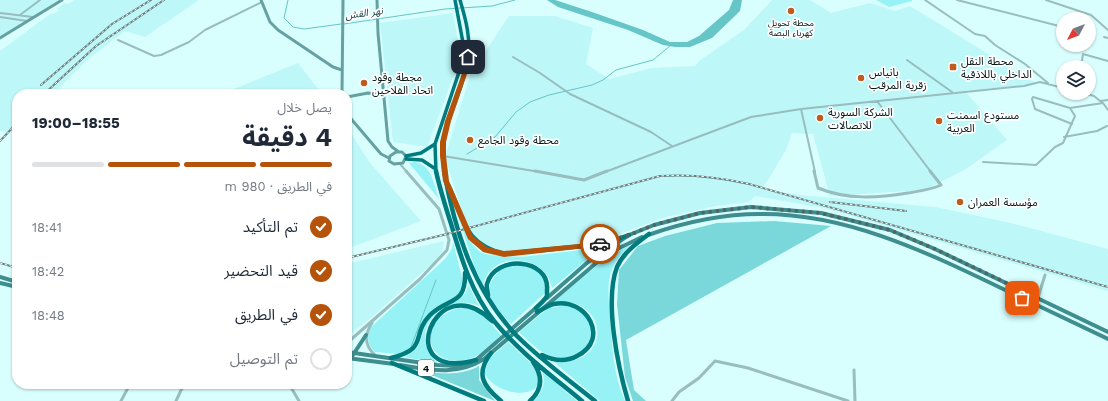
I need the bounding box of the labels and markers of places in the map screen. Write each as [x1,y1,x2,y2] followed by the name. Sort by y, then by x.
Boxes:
[786,6,796,16] marker: محطة تحويل كهرباء البصة
[768,18,814,39] place label: محطة تحويل كهرباء البصة
[451,40,485,74] pin
[961,55,1032,83] place label: محطة النقل الداخلي باللاذقية
[948,62,958,72] marker: محطة النقل الداخلي باللاذقية
[869,66,927,92] place label: بانياس زقرية المرقب
[372,71,433,97] place label: مجطة وقود اتحاد الفلاحين
[856,73,866,83] marker: بانياس زقرية المرقب
[359,78,369,88] marker: مجطة وقود اتحاد الفلاحين
[828,106,893,132] place label: الشركة السورية للاتصالات
[947,109,1020,135] place label: مستودع اسمنت العربية
[815,113,825,123] marker: الشركة السورية للاتصالات
[934,116,944,126] marker: مستودع اسمنت العربية
[478,134,559,148] place label: محطة وقود الجامع
[465,135,475,145] marker: محطة وقود الجامع
[968,196,1038,209] place label: مؤسسة العمران
[955,197,965,207] marker: مؤسسة العمران
[1005,281,1039,315] pin

